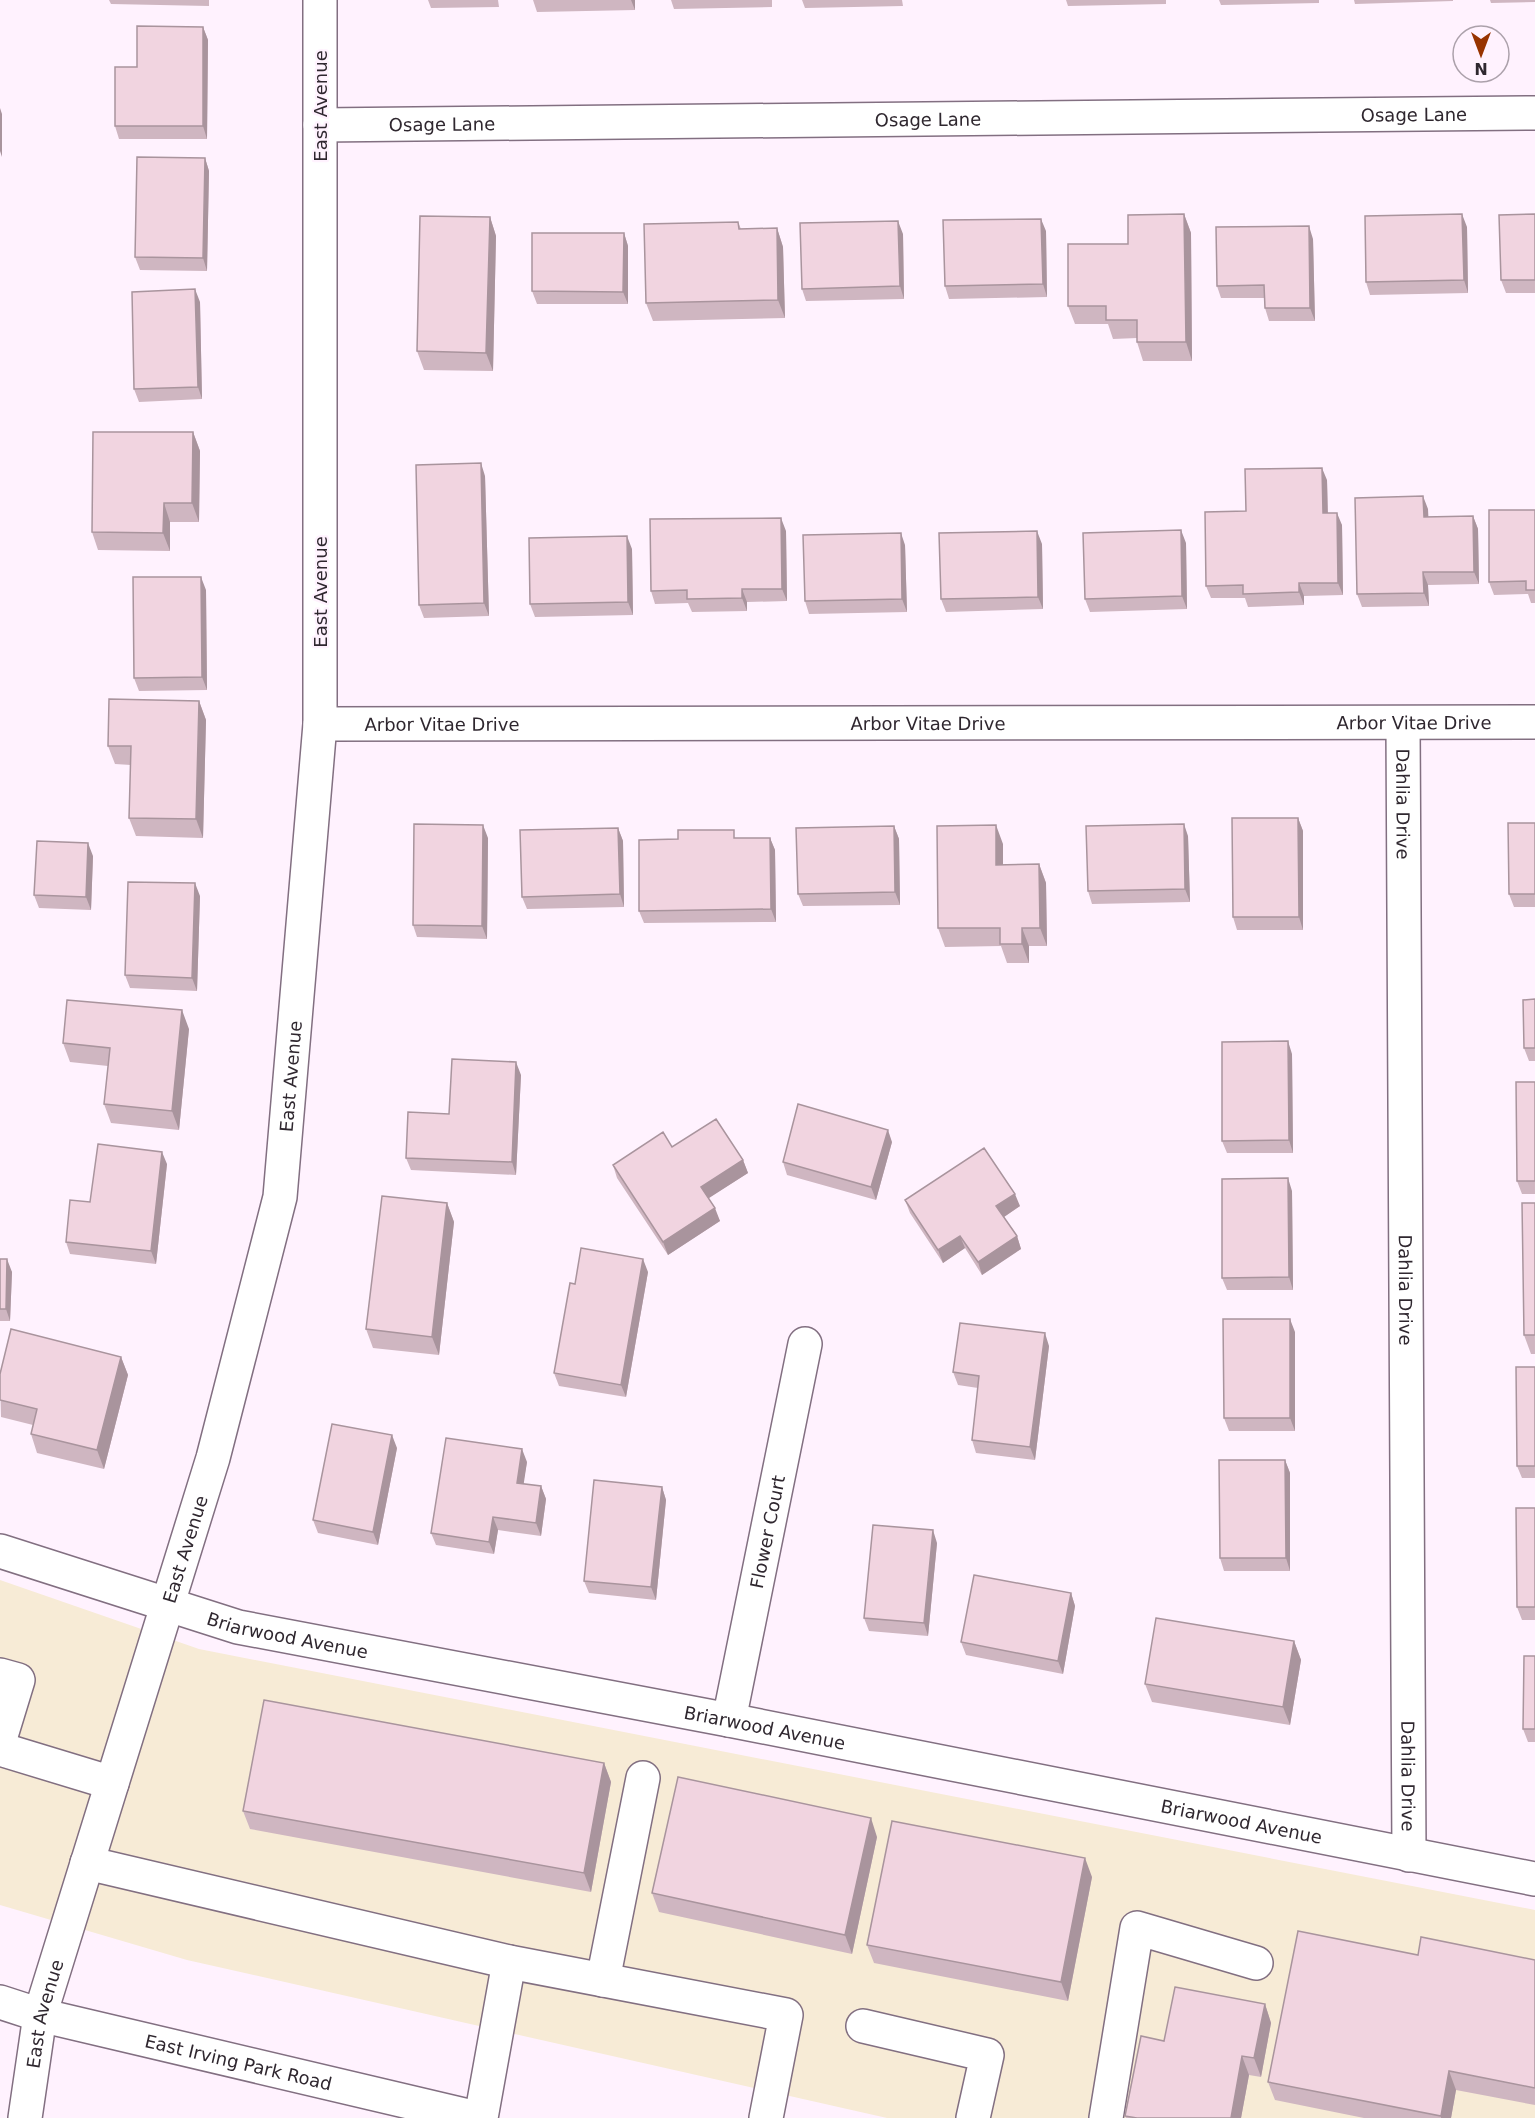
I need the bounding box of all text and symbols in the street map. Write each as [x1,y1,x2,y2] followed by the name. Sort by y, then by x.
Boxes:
[1451,24,1511,84] north arrow
[310,50,331,162] street label: East Avenue
[1474,59,1488,78] text: N
[1361,103,1467,125] street label: Osage Lane
[875,108,981,130] street label: Osage Lane
[389,113,495,135] street label: Osage Lane
[310,536,331,648] street label: East Avenue
[850,712,1006,734] street label: Arbor Vitae Drive
[1336,712,1492,733] street label: Arbor Vitae Drive
[364,713,520,734] street label: Arbor Vitae Drive
[1393,748,1414,860] street label: Dahlia Drive
[275,1020,305,1133] street label: East Avenue
[1395,1234,1417,1346] street label: Dahlia Drive
[745,1473,789,1590] street label: Flower Court
[158,1493,211,1605] street label: East Avenue
[204,1607,370,1662] street label: Briarwood Avenue
[682,1701,847,1753] street label: Briarwood Avenue
[1398,1720,1419,1832] street label: Dahlia Drive
[1159,1795,1324,1847] street label: Briarwood Avenue
[22,1957,67,2070] street label: East Avenue
[143,2030,334,2094] street label: East Irving Park Road

